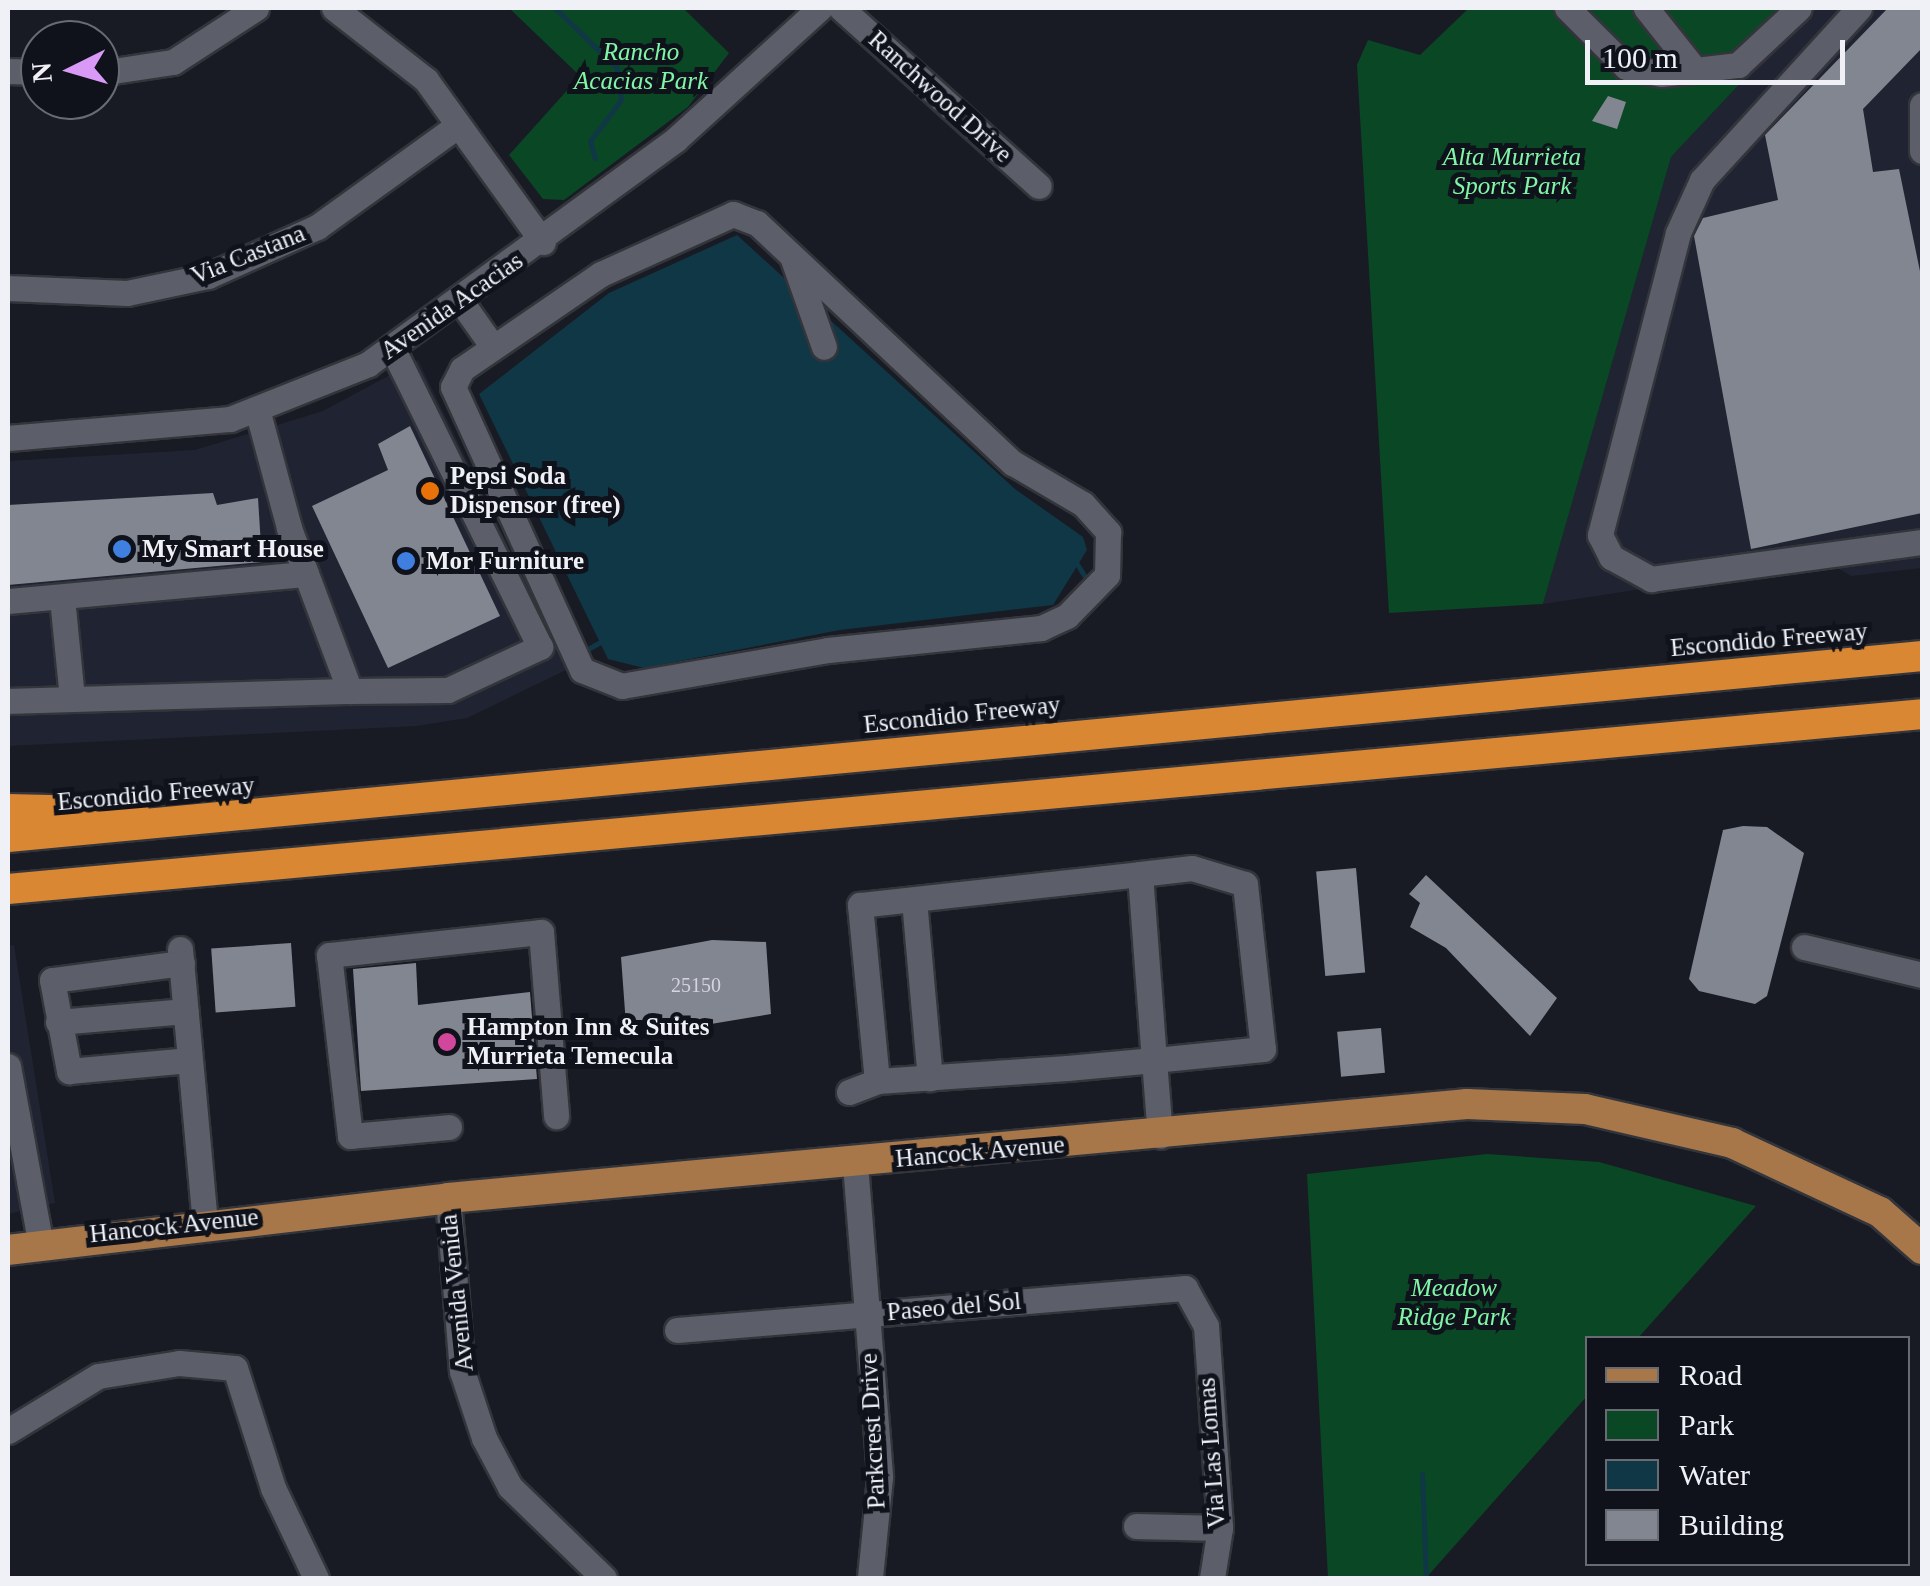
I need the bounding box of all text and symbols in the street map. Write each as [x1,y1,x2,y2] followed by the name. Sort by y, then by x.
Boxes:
[20,20,120,120] north arrow
[1590,20,1850,82] scale bar
[862,25,1018,169] street label: Ranchwood Drive
[574,38,708,97] park label: Rancho Acacias Park
[1602,41,1678,74] text: 100 m
[25,61,58,84] text: N
[1443,143,1581,202] park label: Alta Murrieta Sports Park
[187,219,309,291] street label: Via Castana
[375,245,529,367] street label: Avenida Acacias
[450,462,621,521] place label: Pepsi Soda Dispensor (free)
[419,480,441,502] marker: Pepsi Soda Dispensor (free)
[142,534,324,564] place label: My Smart House
[111,538,133,560] marker: My Smart House
[426,546,585,576] place label: Mor Furniture
[395,550,417,572] marker: Mor Furniture
[1669,616,1869,664] street label: Escondido Freeway
[862,690,1062,740] street label: Escondido Freeway
[56,770,256,818] street label: Escondido Freeway
[671,973,721,997] house number: 25150
[467,1013,709,1072] place label: Hampton Inn & Suites Murrieta Temecula
[436,1031,458,1053] marker: Hampton Inn & Suites Murrieta Temecula
[894,1130,1066,1174] street label: Hancock Avenue
[87,1202,261,1250] street label: Hancock Avenue
[434,1213,480,1373] street label: Avenida Venida
[1397,1274,1511,1333] park label: Meadow Ridge Park
[886,1286,1022,1328] street label: Paseo del Sol
[1585,1336,1910,1566] legend
[854,1352,892,1510] street label: Parkcrest Drive
[1679,1358,1742,1391] text: Road
[1192,1377,1232,1529] street label: Via Las Lomas
[1679,1408,1734,1441] text: Park
[1679,1458,1750,1491] text: Water
[1679,1508,1784,1541] text: Building

